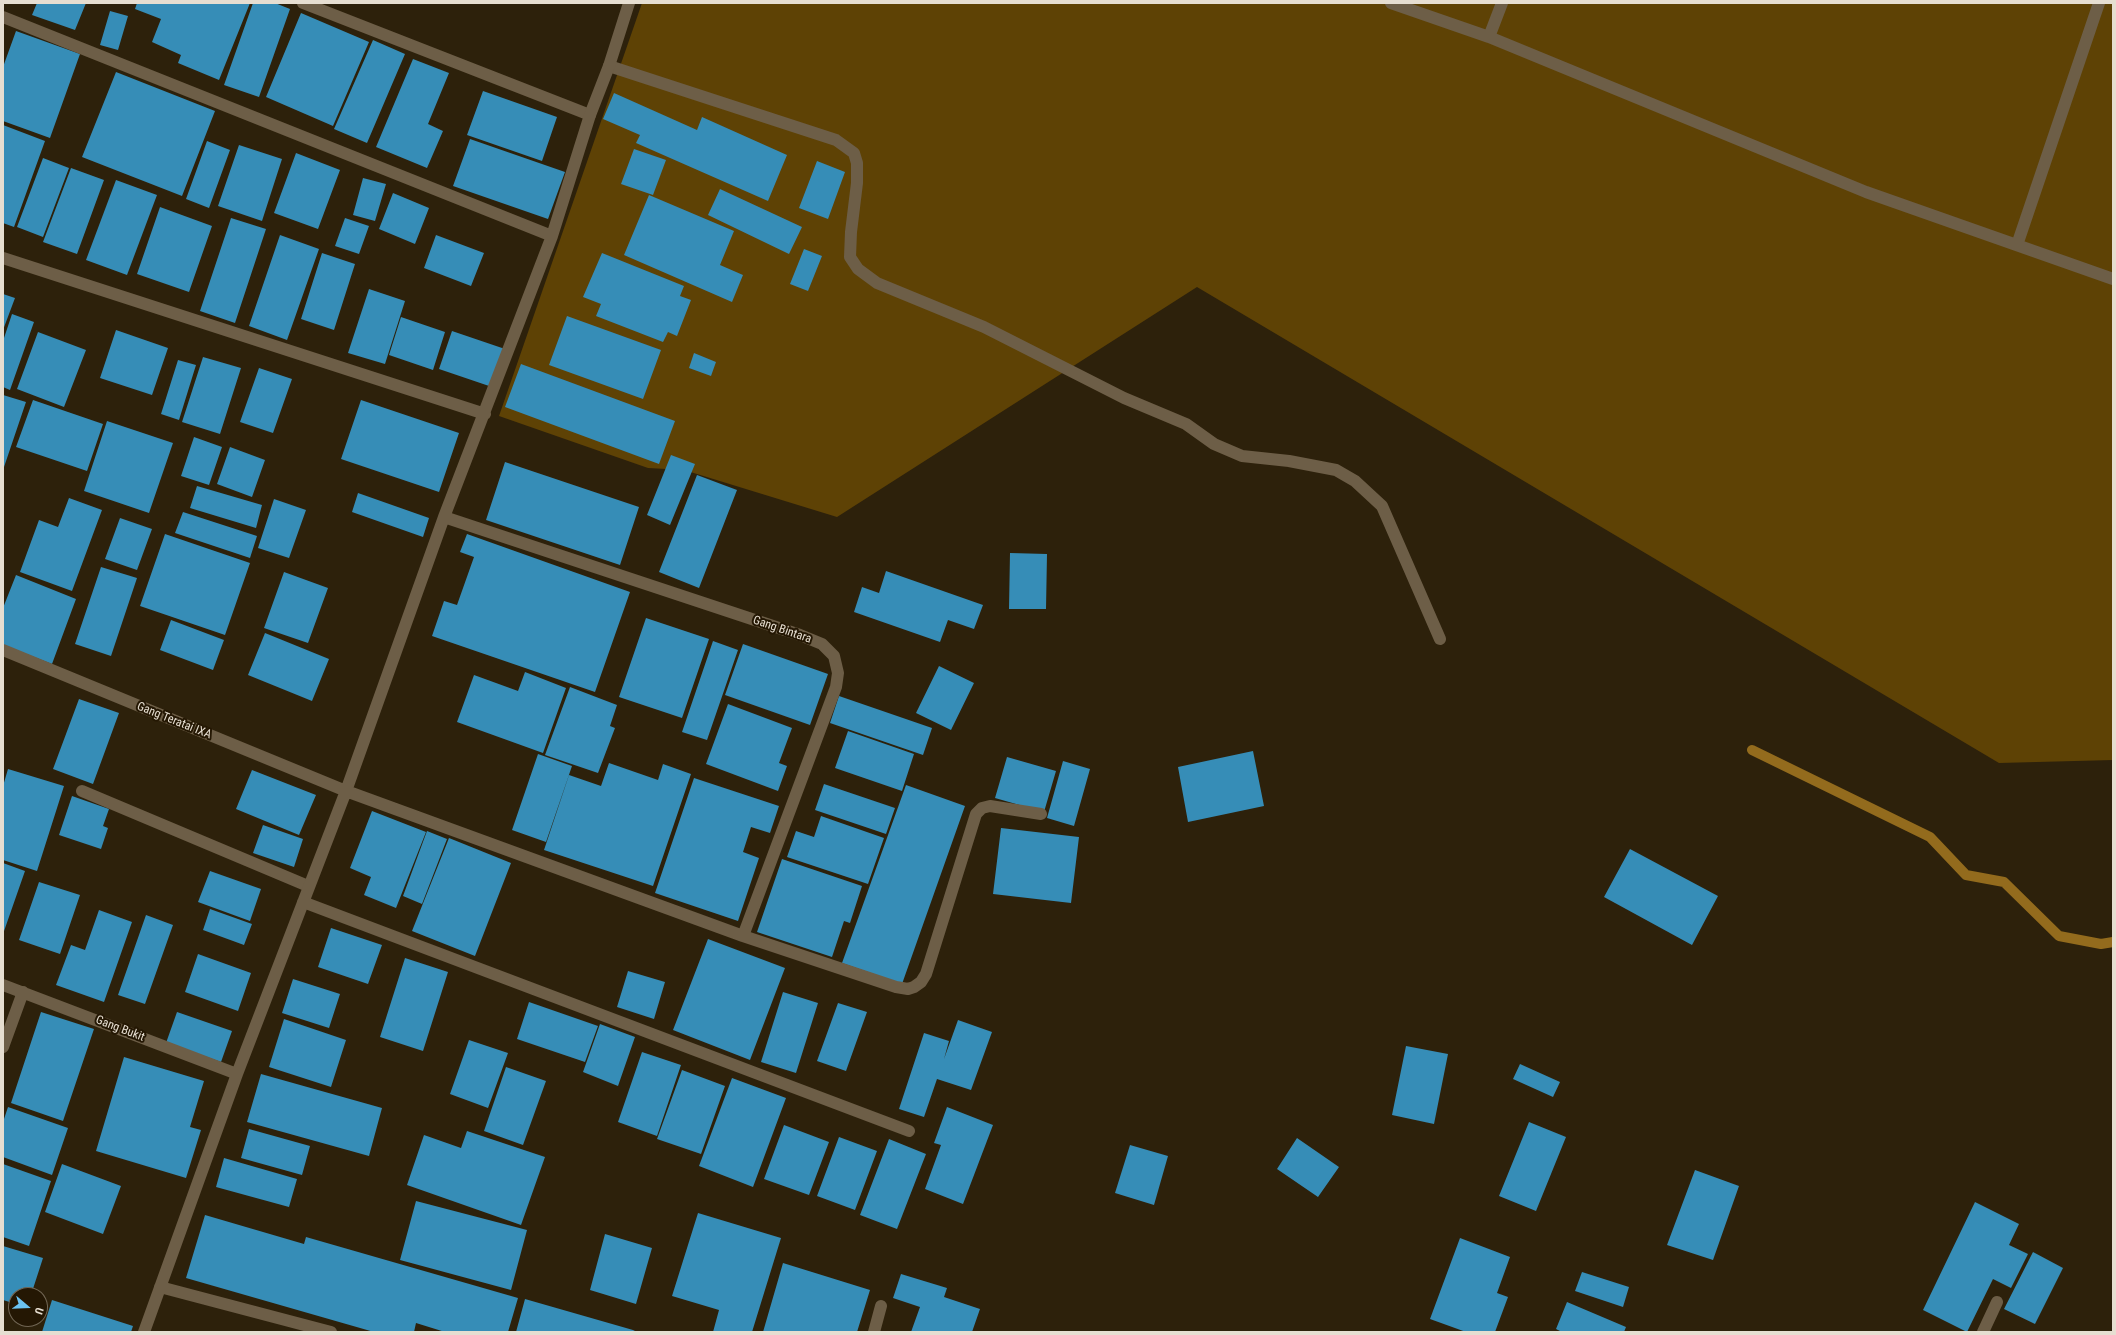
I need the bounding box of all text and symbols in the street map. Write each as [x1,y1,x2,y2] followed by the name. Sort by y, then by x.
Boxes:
[751,613,813,647] street label: Gang Bintara
[135,699,213,743] street label: Gang Teratai IXA
[93,1013,147,1045] street label: Gang Bukit
[8,1287,48,1327] north arrow
[32,1306,46,1316] text: U

